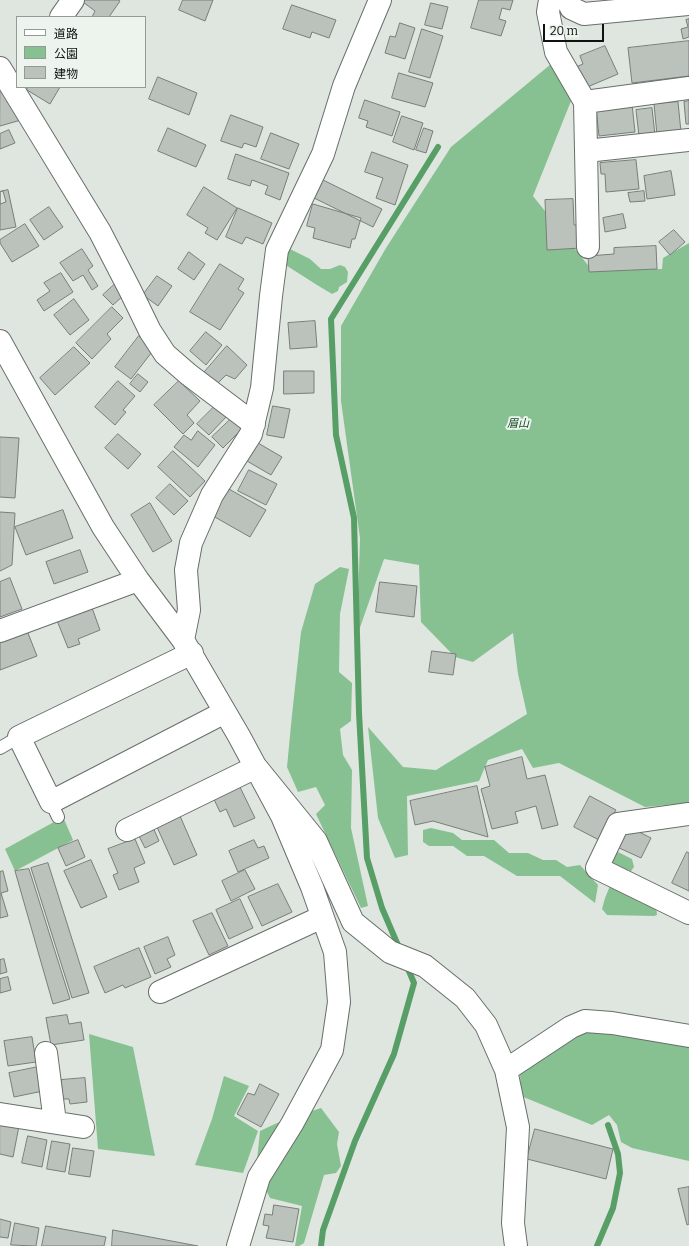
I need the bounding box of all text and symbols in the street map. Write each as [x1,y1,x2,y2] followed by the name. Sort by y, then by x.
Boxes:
[16,16,146,88] legend
[545,16,606,42] scale bar
[550,24,578,38] text: 20 m
[54,27,78,41] text: 道路
[54,47,78,61] text: 公園
[54,67,78,81] text: 建物
[507,417,529,431] park label: 眉山

